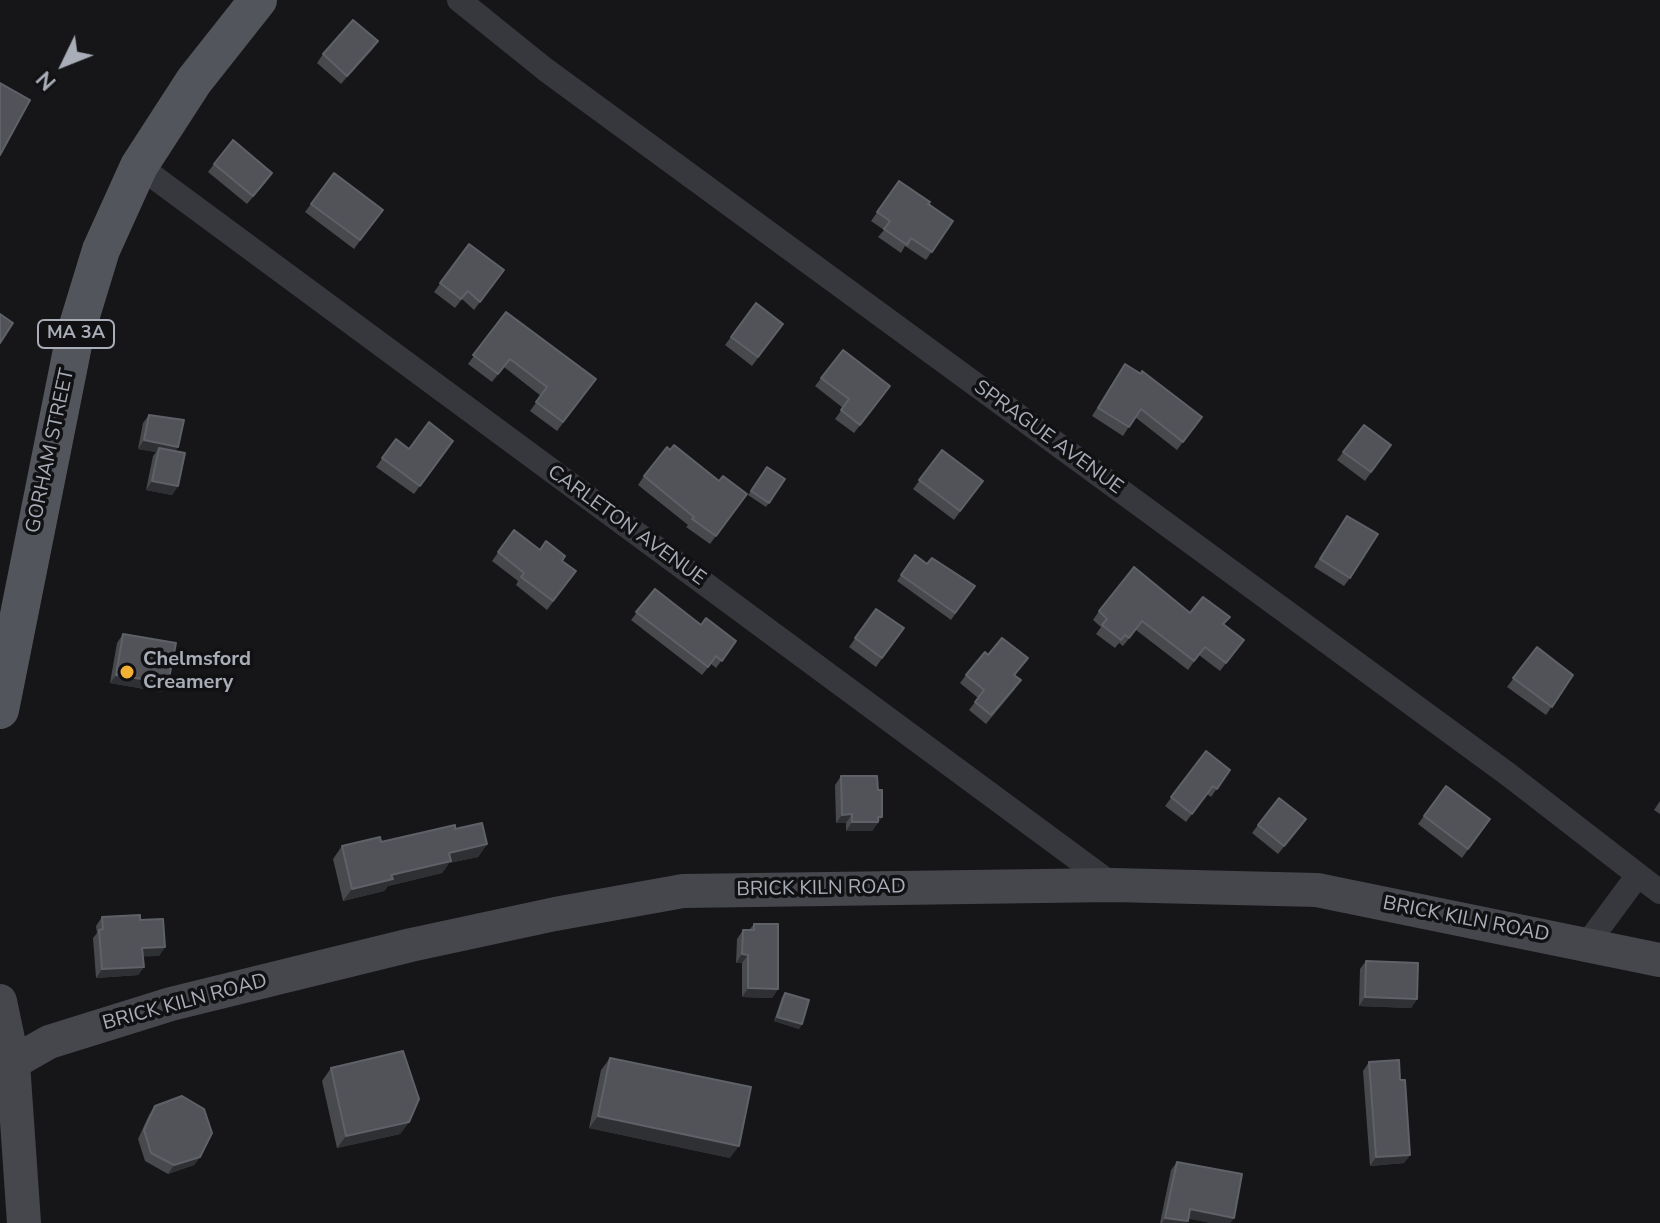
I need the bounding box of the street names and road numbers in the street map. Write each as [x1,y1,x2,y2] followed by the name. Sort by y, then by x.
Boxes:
[38,320,114,348] road number: MA 3A
[22,366,80,536] street label: GORHAM STREET
[969,376,1127,500] street label: SPRAGUE AVENUE
[542,461,710,591] street label: CARLETON AVENUE
[736,876,906,902] street label: BRICK KILN ROAD
[1381,892,1551,948] street label: BRICK KILN ROAD
[100,969,270,1037] street label: BRICK KILN ROAD

